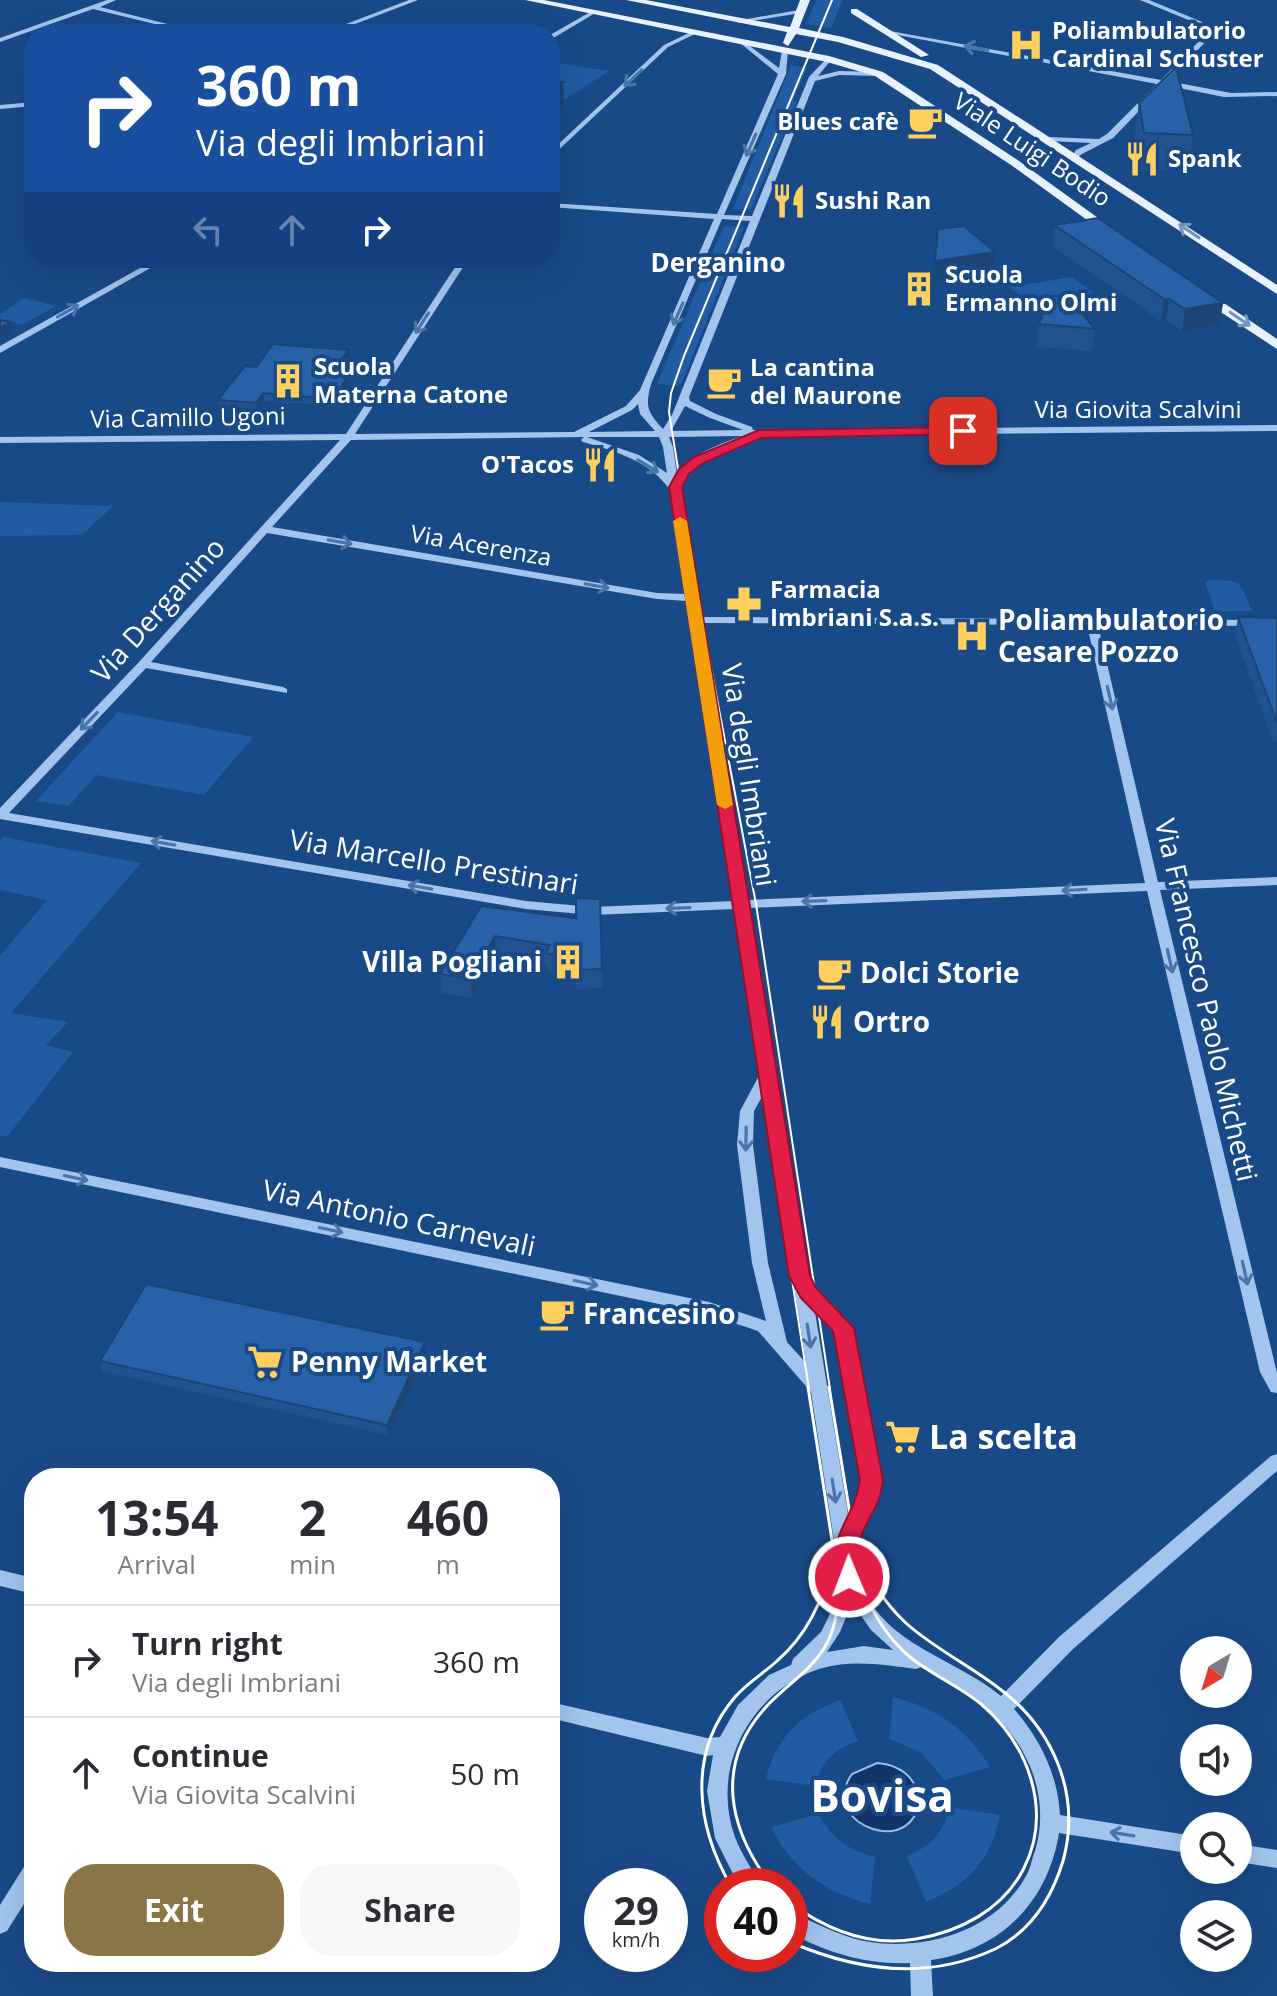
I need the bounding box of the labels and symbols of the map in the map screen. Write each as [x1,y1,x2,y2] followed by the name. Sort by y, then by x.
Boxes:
[1052,13,1264,74] place label: Poliambulatorio Cardinal Schuster
[1007,26,1045,64] hospital icon: Poliambulatorio Cardinal Schuster
[963,39,989,54] one-way arrow
[623,68,643,87] one-way arrow
[948,84,1118,214] street label: Viale Luigi Bodio
[906,103,944,141] cafe icon: Blues cafè
[777,104,899,137] place label: Blues cafè
[743,132,758,157] one-way arrow
[1123,140,1161,178] restaurant icon: Spank
[1168,141,1242,174] place label: Spank
[770,182,808,220] restaurant icon: Sushi Ran
[815,183,931,216] place label: Sushi Ran
[1178,223,1200,239] one-way arrow
[650,244,786,280] district label: Derganino
[945,257,1117,318] place label: Scuola Ermanno Olmi
[900,270,938,308] building icon: Scuola Ermanno Olmi
[669,301,684,326] one-way arrow
[56,303,79,319] one-way arrow
[1228,311,1250,327] one-way arrow
[414,312,431,334] one-way arrow
[314,349,508,410] place label: Scuola Materna Catone
[750,350,902,411] place label: La cantina del Maurone
[269,362,307,400] building icon: Scuola Materna Catone
[705,363,743,401] cafe icon: La cantina del Maurone
[1035,392,1241,425] street label: Via Giovita Scalvini
[929,397,997,465] pin
[90,398,286,435] street label: Via Camillo Ugoni
[581,446,619,484] restaurant icon: O'Tacos
[481,447,574,480] place label: O'Tacos
[636,458,659,474] one-way arrow
[408,516,554,573] street label: Via Acerenza
[82,529,233,690] street label: Via Derganino
[327,536,352,551] one-way arrow
[770,572,939,633] place label: Farmacia Imbriani S.a.s.
[583,579,609,594] one-way arrow
[725,585,763,623] pharmacy icon: Farmacia Imbriani S.a.s.
[998,600,1224,670] place label: Poliambulatorio Cesare Pozzo
[953,617,991,655] hospital icon: Poliambulatorio Cesare Pozzo
[714,661,786,889] street label: Via degli Imbriani
[1103,685,1118,711] one-way arrow
[81,710,99,730] one-way arrow
[1147,815,1267,1185] street label: Via Francesco Paolo Michetti
[287,819,581,903] street label: Via Marcello Prestinari
[151,835,176,850] one-way arrow
[407,878,433,893] one-way arrow
[1061,882,1088,897] one-way arrow
[801,894,828,909] one-way arrow
[665,901,692,916] one-way arrow
[362,942,542,980] place label: Villa Pogliani
[549,943,587,981] building icon: Villa Pogliani
[1163,948,1178,974] one-way arrow
[860,953,1020,991] place label: Dolci Storie
[815,954,853,992] cafe icon: Dolci Storie
[853,1002,930,1040] place label: Ortro
[808,1003,846,1041] restaurant icon: Ortro
[738,1125,753,1152] one-way arrow
[259,1170,539,1264] street label: Via Antonio Carnevali
[63,1171,89,1186] one-way arrow
[318,1224,343,1239] one-way arrow
[1238,1259,1253,1285] one-way arrow
[572,1276,598,1291] one-way arrow
[583,1294,736,1332] place label: Francesino
[538,1295,576,1333] cafe icon: Francesino
[803,1323,818,1348] one-way arrow
[291,1342,487,1380] place label: Penny Market
[246,1343,284,1381] supermarket icon: Penny Market
[929,1413,1078,1459] place label: La scelta
[884,1418,922,1456] supermarket icon: La scelta
[827,1478,842,1503] one-way arrow
[807,1535,891,1619] position arrow
[1180,1636,1252,1708] north arrow
[810,1765,954,1825] district label: Bovisa
[1110,1826,1135,1841] one-way arrow
[704,1868,808,1972] speed limit sign: 40

